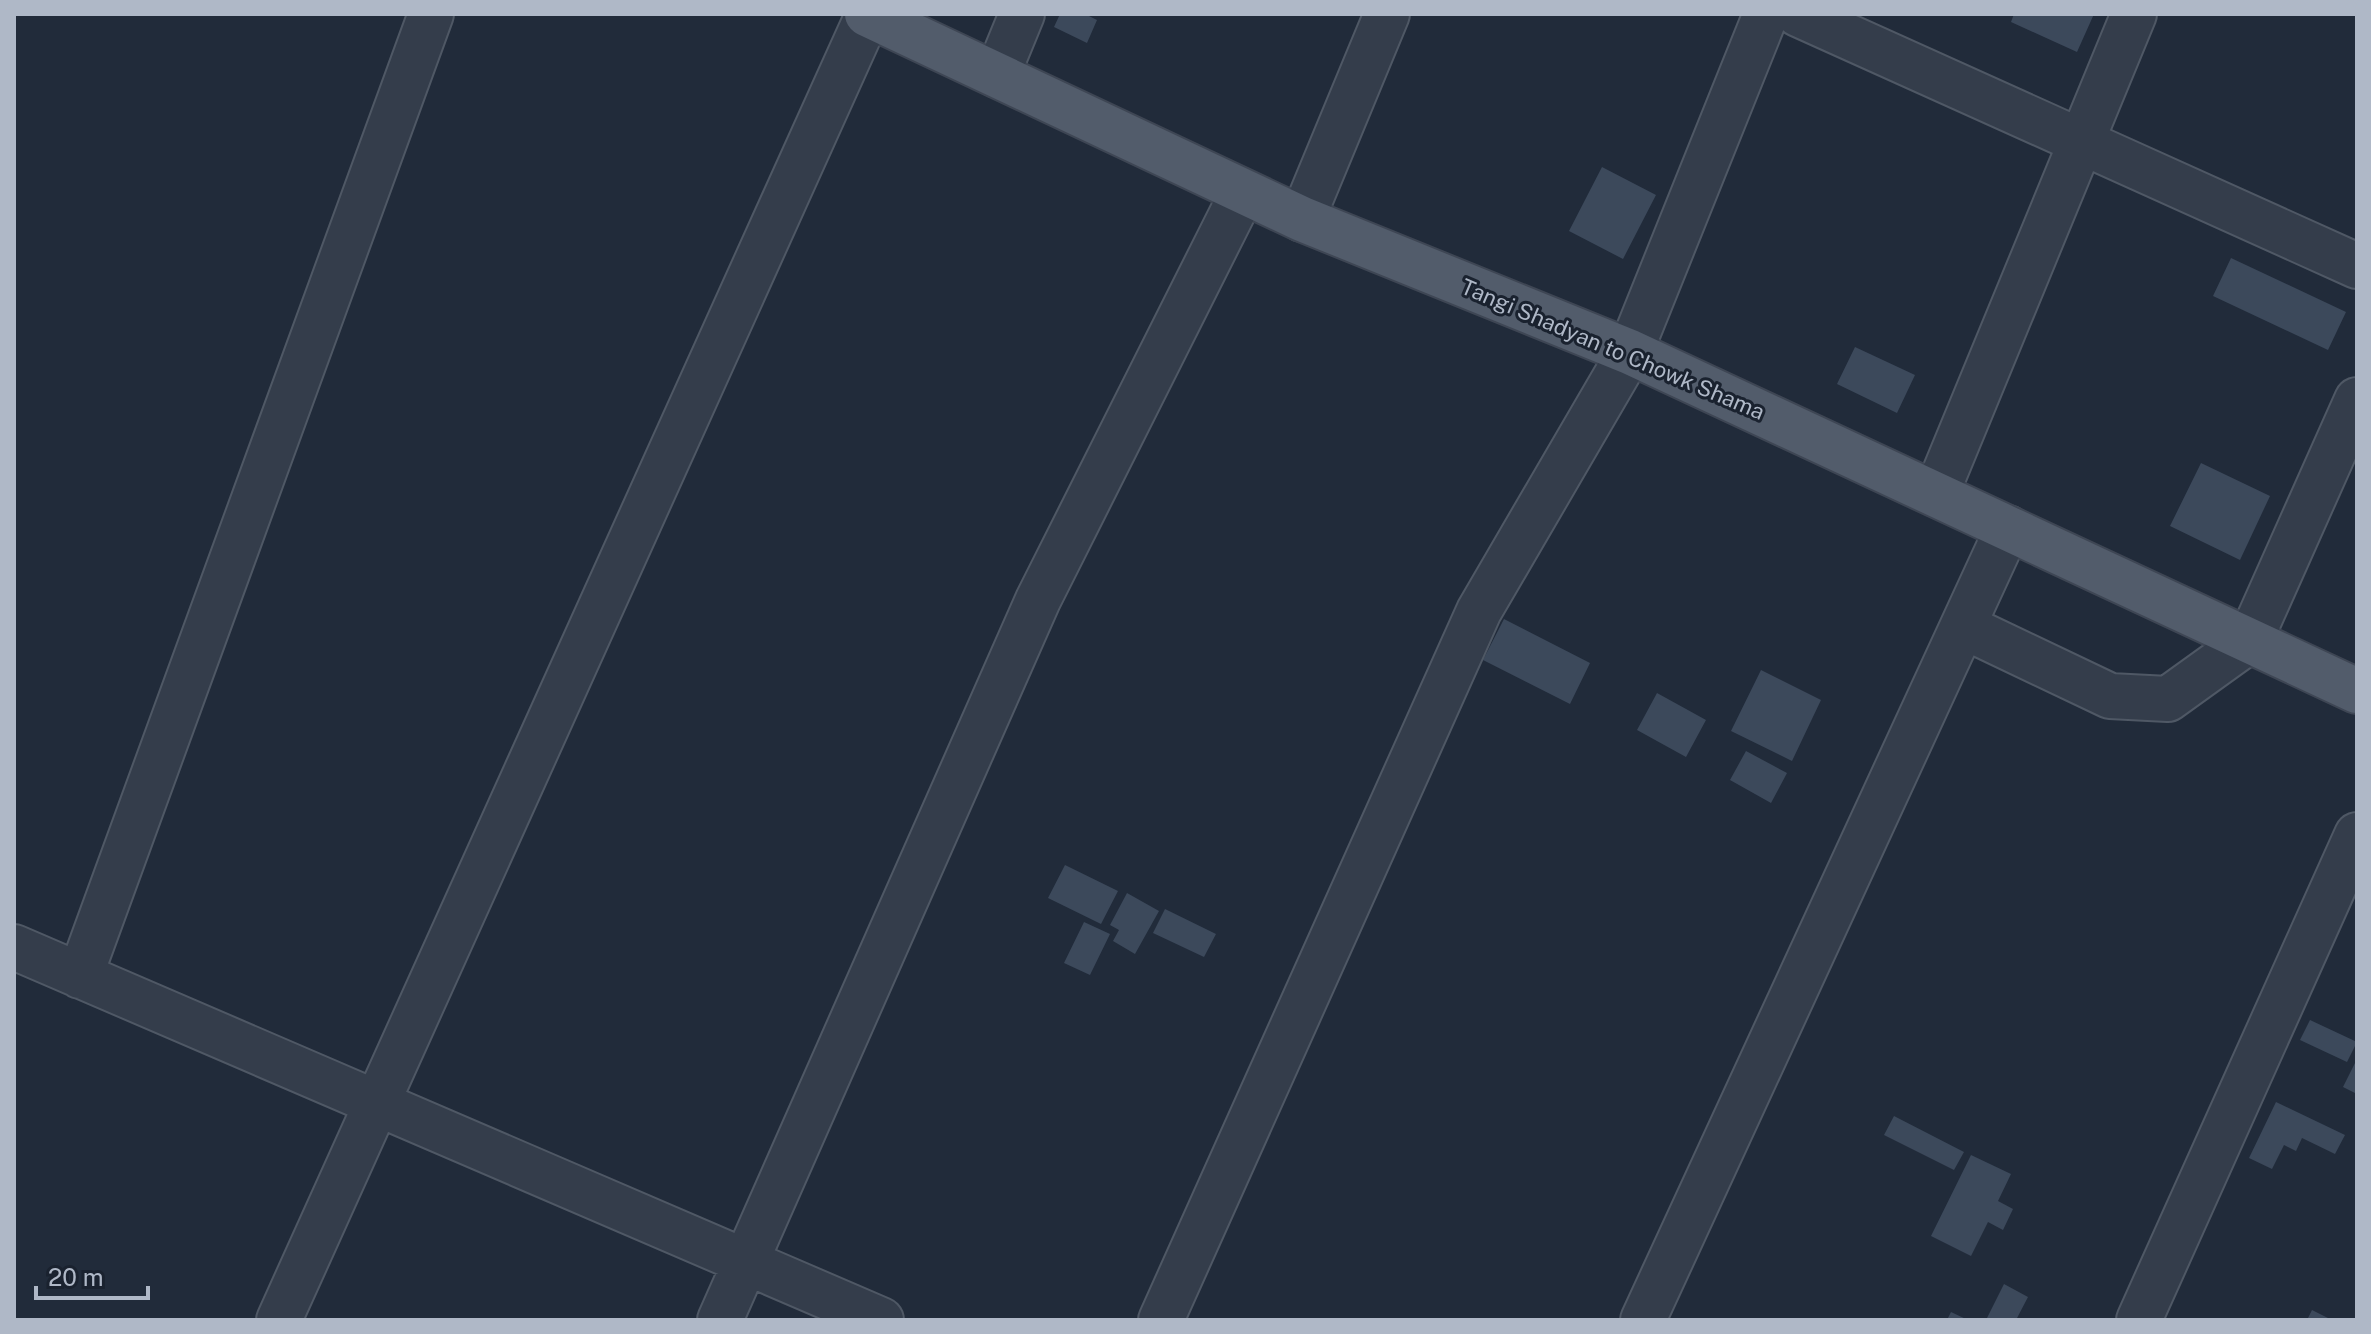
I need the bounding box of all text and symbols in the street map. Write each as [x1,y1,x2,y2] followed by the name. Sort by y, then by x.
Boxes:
[1457,273,1769,425] street label: Tangi Shadyan to Chowk Shama
[36,1250,148,1300] scale bar
[48,1263,104,1291] text: 20 m

